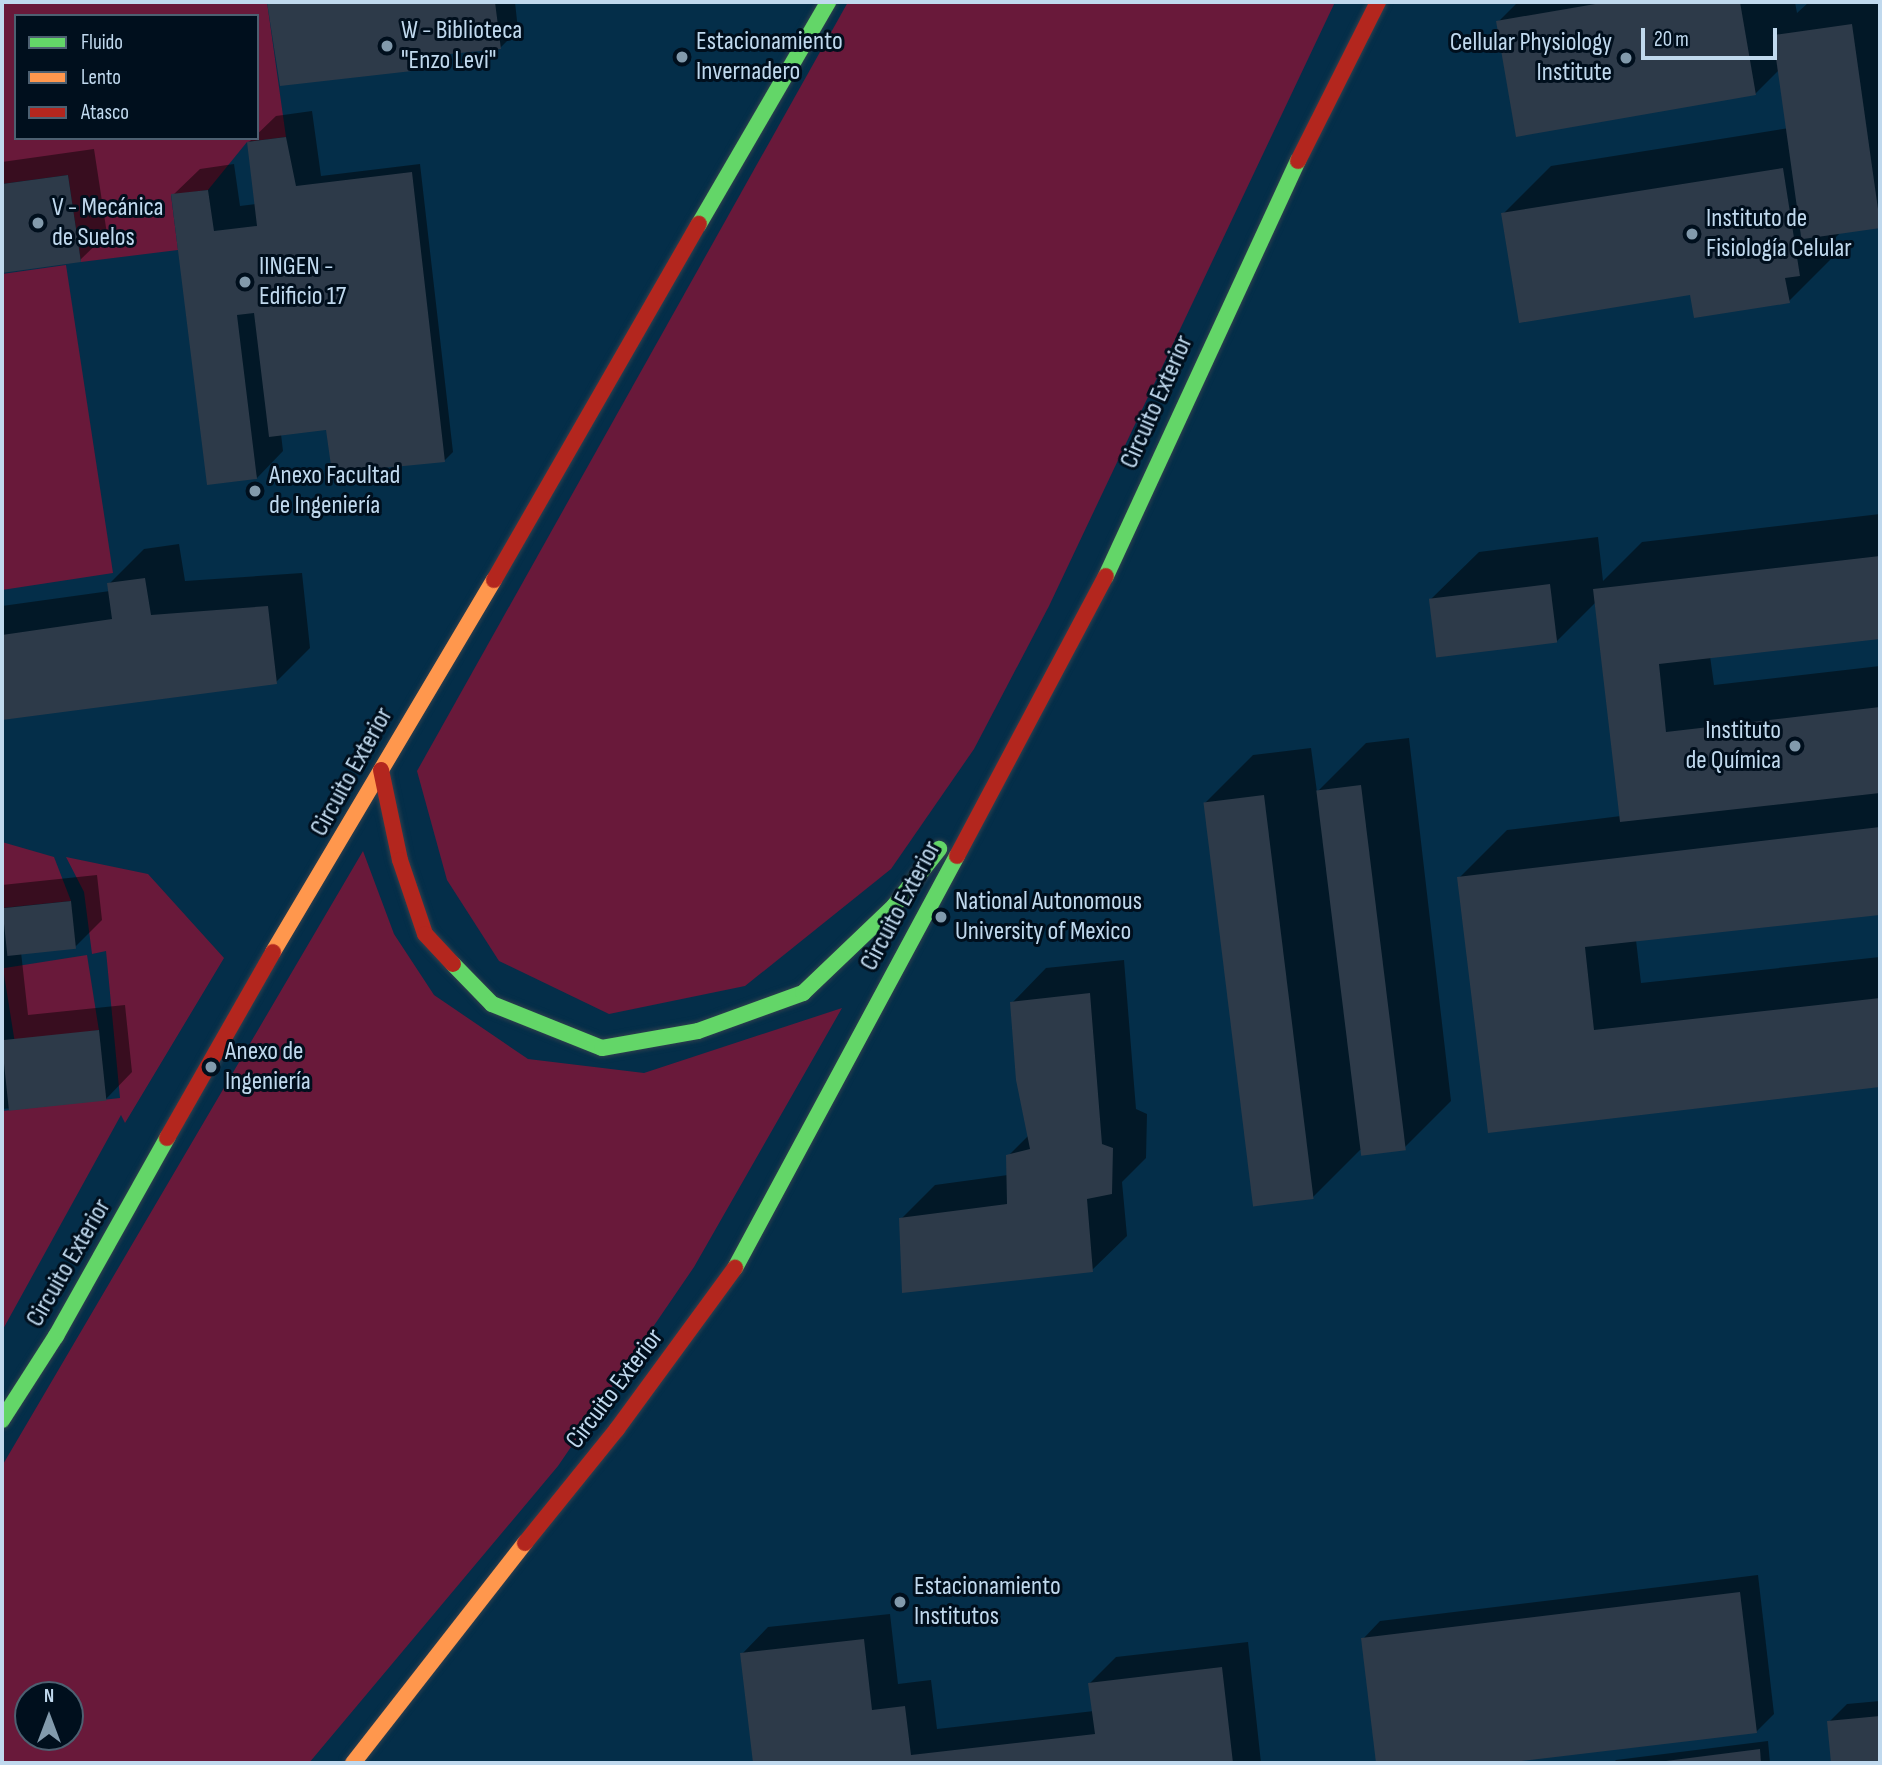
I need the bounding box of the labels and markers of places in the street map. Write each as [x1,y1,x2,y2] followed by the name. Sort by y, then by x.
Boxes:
[401,15,522,76] place label: W - Biblioteca "Enzo Levi"
[696,26,843,88] place label: Estacionamiento Invernadero
[1450,27,1612,88] place label: Cellular Physiology Institute
[379,38,395,54] marker: W - Biblioteca "Enzo Levi"
[674,49,690,65] marker: Estacionamiento Invernadero
[1618,50,1634,66] marker: Cellular Physiology Institute
[52,192,164,254] place label: V - Mecánica de Suelos
[1706,203,1852,264] place label: Instituto de Fisiología Celular
[30,215,46,231] marker: V - Mecánica de Suelos
[1684,226,1700,242] marker: Instituto de Fisiología Celular
[259,251,346,312] place label: IINGEN - Edificio 17
[237,274,253,290] marker: IINGEN - Edificio 17
[269,460,400,522] place label: Anexo Facultad de Ingeniería
[247,483,263,499] marker: Anexo Facultad de Ingeniería
[1685,715,1781,776] place label: Instituto de Química
[1787,738,1803,754] marker: Instituto de Química
[955,886,1142,948] place label: National Autonomous University of Mexico
[933,909,949,925] marker: National Autonomous University of Mexico
[225,1036,311,1098] place label: Anexo de Ingeniería
[203,1059,219,1075] marker: Anexo de Ingeniería
[914,1571,1061,1632] place label: Estacionamiento Institutos
[892,1594,908,1610] marker: Estacionamiento Institutos

